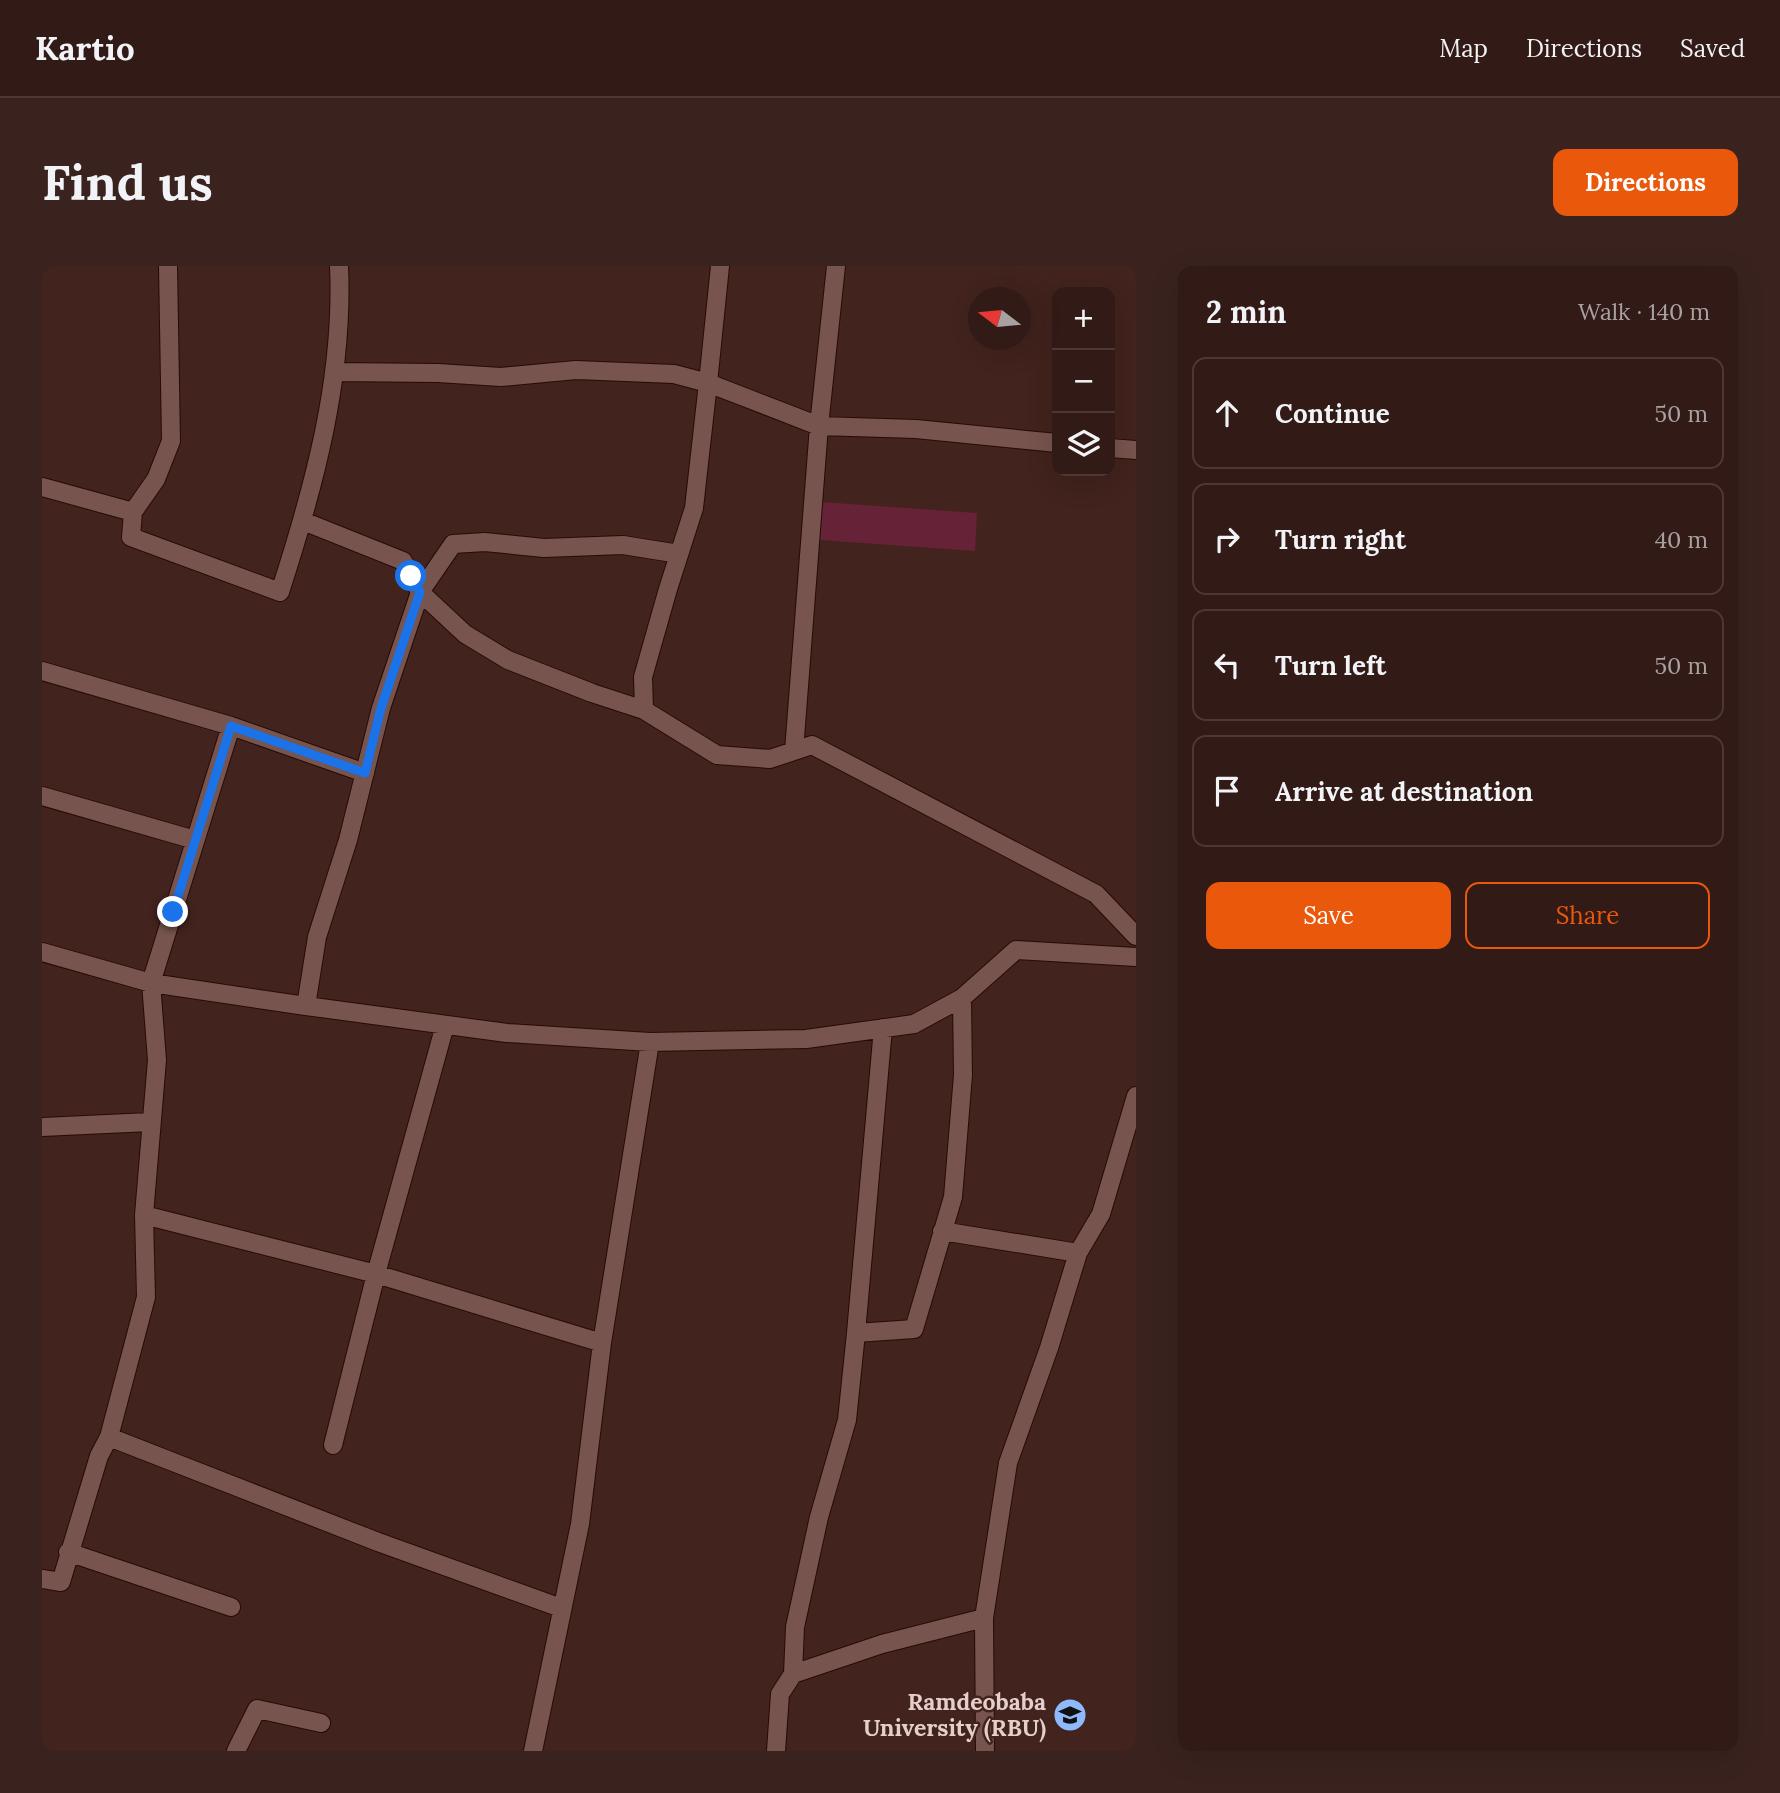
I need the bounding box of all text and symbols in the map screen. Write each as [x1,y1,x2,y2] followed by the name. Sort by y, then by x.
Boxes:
[35,27,135,69] text: Kartio
[1439,33,1488,64] text: Map
[1526,33,1642,64] text: Directions
[1680,33,1745,64] text: Saved
[1553,149,1738,216] button: Directions
[42,151,213,213] text: Find us
[968,287,1031,350] north arrow
[1052,287,1115,476] map controls
[1052,287,1115,350] button: +
[1206,293,1286,331] text: 2 min
[1578,297,1710,326] text: Walk · 140 m
[1052,350,1115,413] button: −
[1208,394,1246,432] icon: ahead
[1275,397,1390,430] text: Continue
[1655,399,1708,428] text: 50 m
[1052,413,1115,476] button: layers
[1208,520,1246,558] icon: right
[1275,523,1406,556] text: Turn right
[1655,525,1708,554] text: 40 m
[395,560,426,591] route start
[1208,646,1246,684] icon: left
[1275,649,1386,682] text: Turn left
[1655,651,1708,680] text: 50 m
[1208,772,1246,810] icon: arrive
[1275,775,1533,808] text: Arrive at destination
[1206,882,1451,949] button: Save
[1465,882,1710,949] button: Share
[157,896,188,927] route end
[863,1687,1046,1743] place label: Ramdeobaba University (RBU)
[1051,1696,1089,1734] school or university icon: Ramdeobaba University (RBU)

